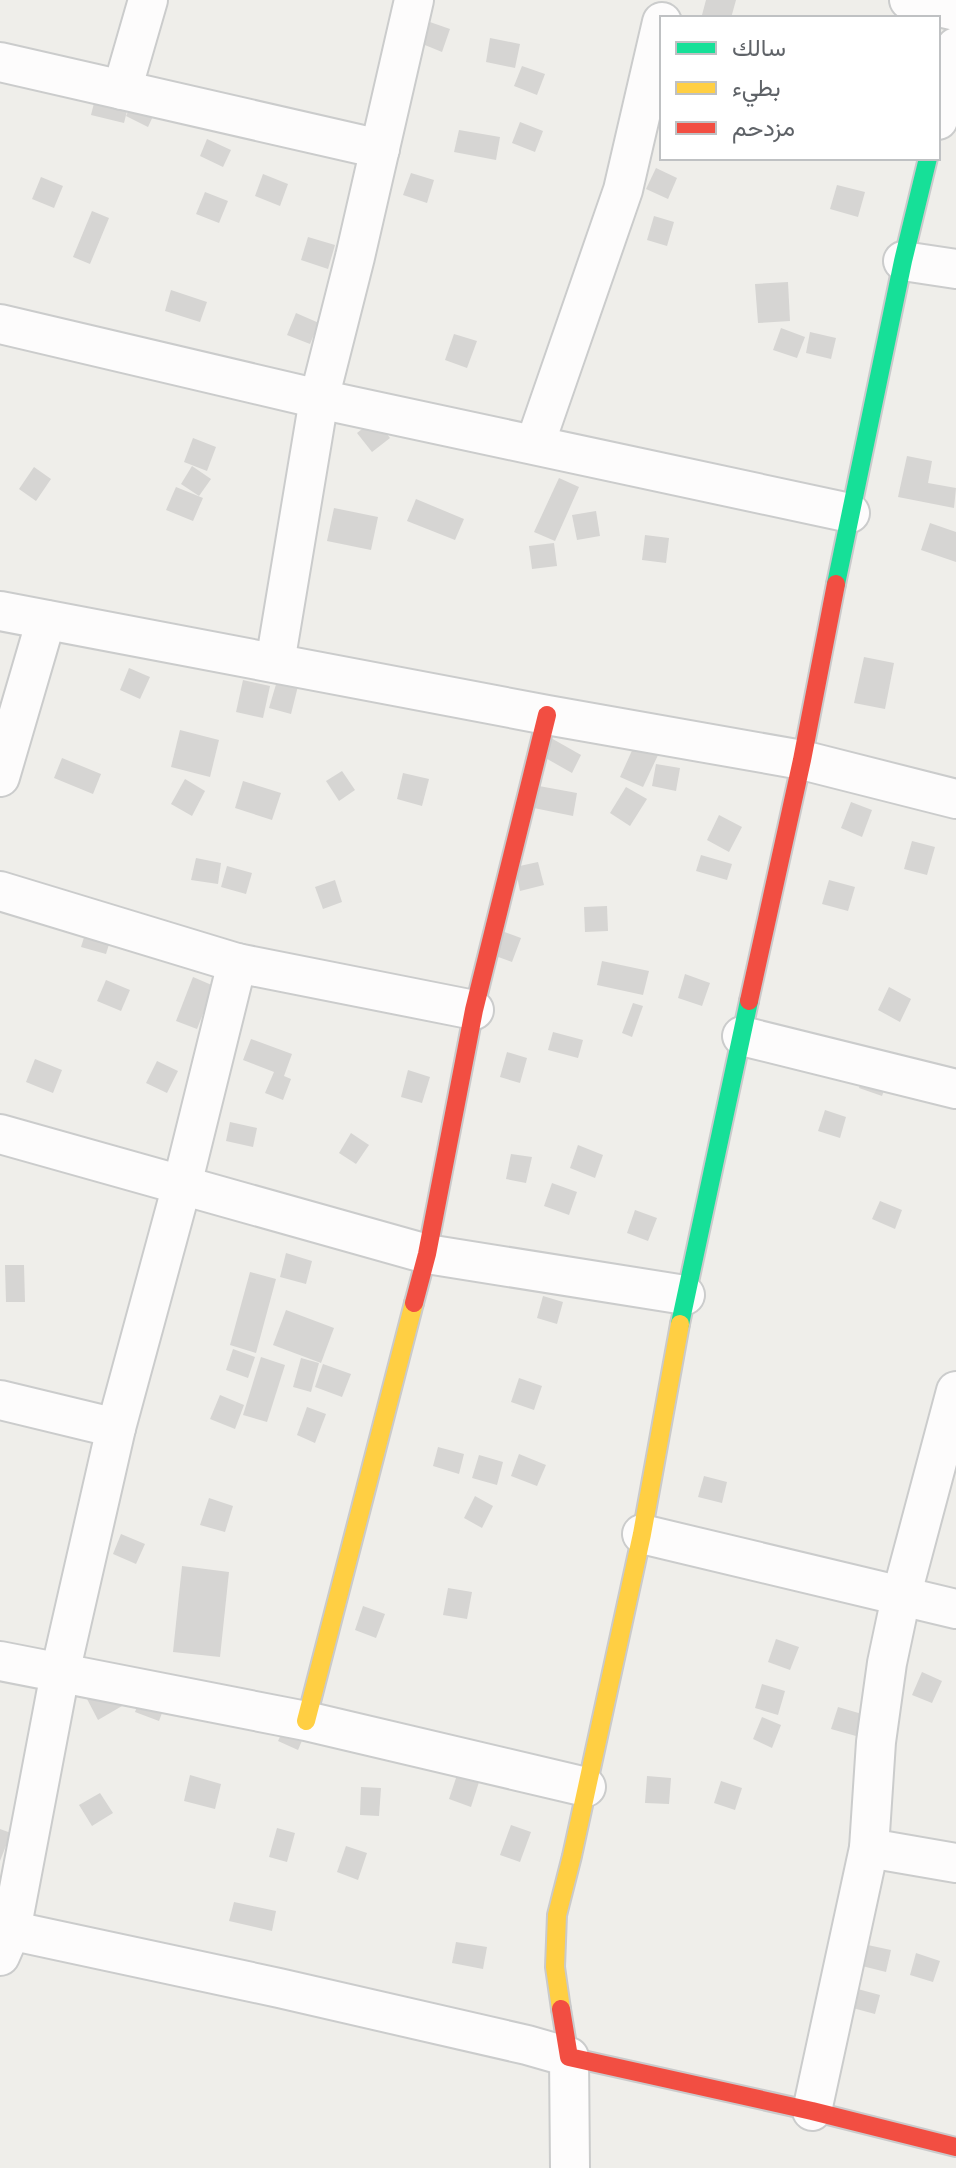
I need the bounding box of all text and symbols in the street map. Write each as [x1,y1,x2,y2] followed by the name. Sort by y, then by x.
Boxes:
[660,16,940,160] legend
[732,37,786,61] text: سالك
[732,77,781,107] text: بطيء
[732,117,795,144] text: مزدحم

